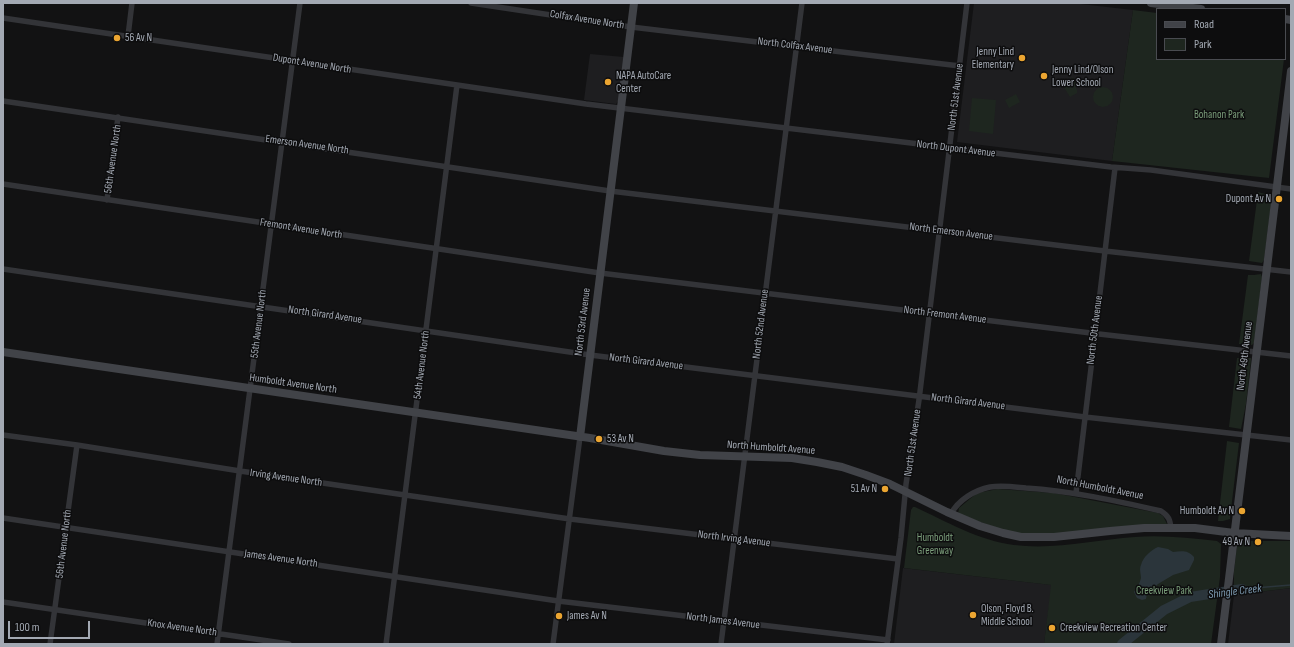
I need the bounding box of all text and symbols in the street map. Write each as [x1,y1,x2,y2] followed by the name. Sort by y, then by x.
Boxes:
[549,8,625,32] street label: Colfax Avenue North
[1156,8,1286,60] legend
[1194,17,1214,32] text: Road
[125,31,152,45] place label: 56 Av N
[112,33,122,43] marker: 56 Av N
[757,35,833,57] street label: North Colfax Avenue
[1194,37,1212,52] text: Park
[972,45,1014,71] place label: Jenny Lind Elementary
[272,51,352,77] street label: Dupont Avenue North
[1017,53,1027,63] marker: Jenny Lind Elementary
[945,63,967,131] street label: North 51st Avenue
[1052,63,1113,89] place label: Jenny Lind/Olson Lower School
[616,69,671,95] place label: NAPA AutoCare Center
[1039,71,1049,81] marker: Jenny Lind/Olson Lower School
[603,77,613,87] marker: NAPA AutoCare Center
[1194,108,1244,122] park label: Bohanon Park
[102,124,124,194] street label: 56th Avenue North
[264,133,350,157] street label: Emerson Avenue North
[916,138,996,160] street label: North Dupont Avenue
[1226,192,1271,206] place label: Dupont Av N
[1274,194,1284,204] marker: Dupont Av N
[259,216,343,242] street label: Fremont Avenue North
[908,220,994,244] street label: North Emerson Avenue
[572,287,594,357] street label: North 53rd Avenue
[750,288,772,360] street label: North 52nd Avenue
[248,289,270,359] street label: 55th Avenue North
[1084,295,1106,365] street label: North 50th Avenue
[287,303,363,327] street label: North Girard Avenue
[903,303,987,327] street label: North Fremont Avenue
[1234,321,1256,391] street label: North 49th Avenue
[411,330,433,400] street label: 54th Avenue North
[608,351,684,373] street label: North Girard Avenue
[248,371,338,397] street label: Humboldt Avenue North
[930,391,1006,413] street label: North Girard Avenue
[902,409,924,477] street label: North 51st Avenue
[607,432,634,446] place label: 53 Av N
[594,434,604,444] marker: 53 Av N
[727,438,815,458] street label: North Humboldt Avenue
[249,466,323,490] street label: Irving Avenue North
[1055,473,1145,503] street label: North Humboldt Avenue
[851,482,877,496] place label: 51 Av N
[880,484,890,494] marker: 51 Av N
[1180,504,1234,518] place label: Humboldt Av N
[1237,506,1247,516] marker: Humboldt Av N
[53,509,75,579] street label: 56th Avenue North
[697,528,771,550] street label: North Irving Avenue
[917,531,953,557] park label: Humboldt Greenway
[1223,535,1250,549] place label: 49 Av N
[1253,537,1263,547] marker: 49 Av N
[244,547,318,571] street label: James Avenue North
[1208,582,1262,602] water label: Shingle Creek
[1136,584,1192,598] park label: Creekview Park
[981,602,1034,628] place label: Olson, Floyd B. Middle School
[567,609,607,623] place label: James Av N
[686,610,760,632] street label: North James Avenue
[968,610,978,620] marker: Olson, Floyd B. Middle School
[554,611,564,621] marker: James Av N
[10,613,92,639] scale bar
[146,617,218,639] street label: Knox Avenue North
[15,620,40,635] text: 100 m
[1060,621,1167,635] place label: Creekview Recreation Center
[1047,623,1057,633] marker: Creekview Recreation Center

